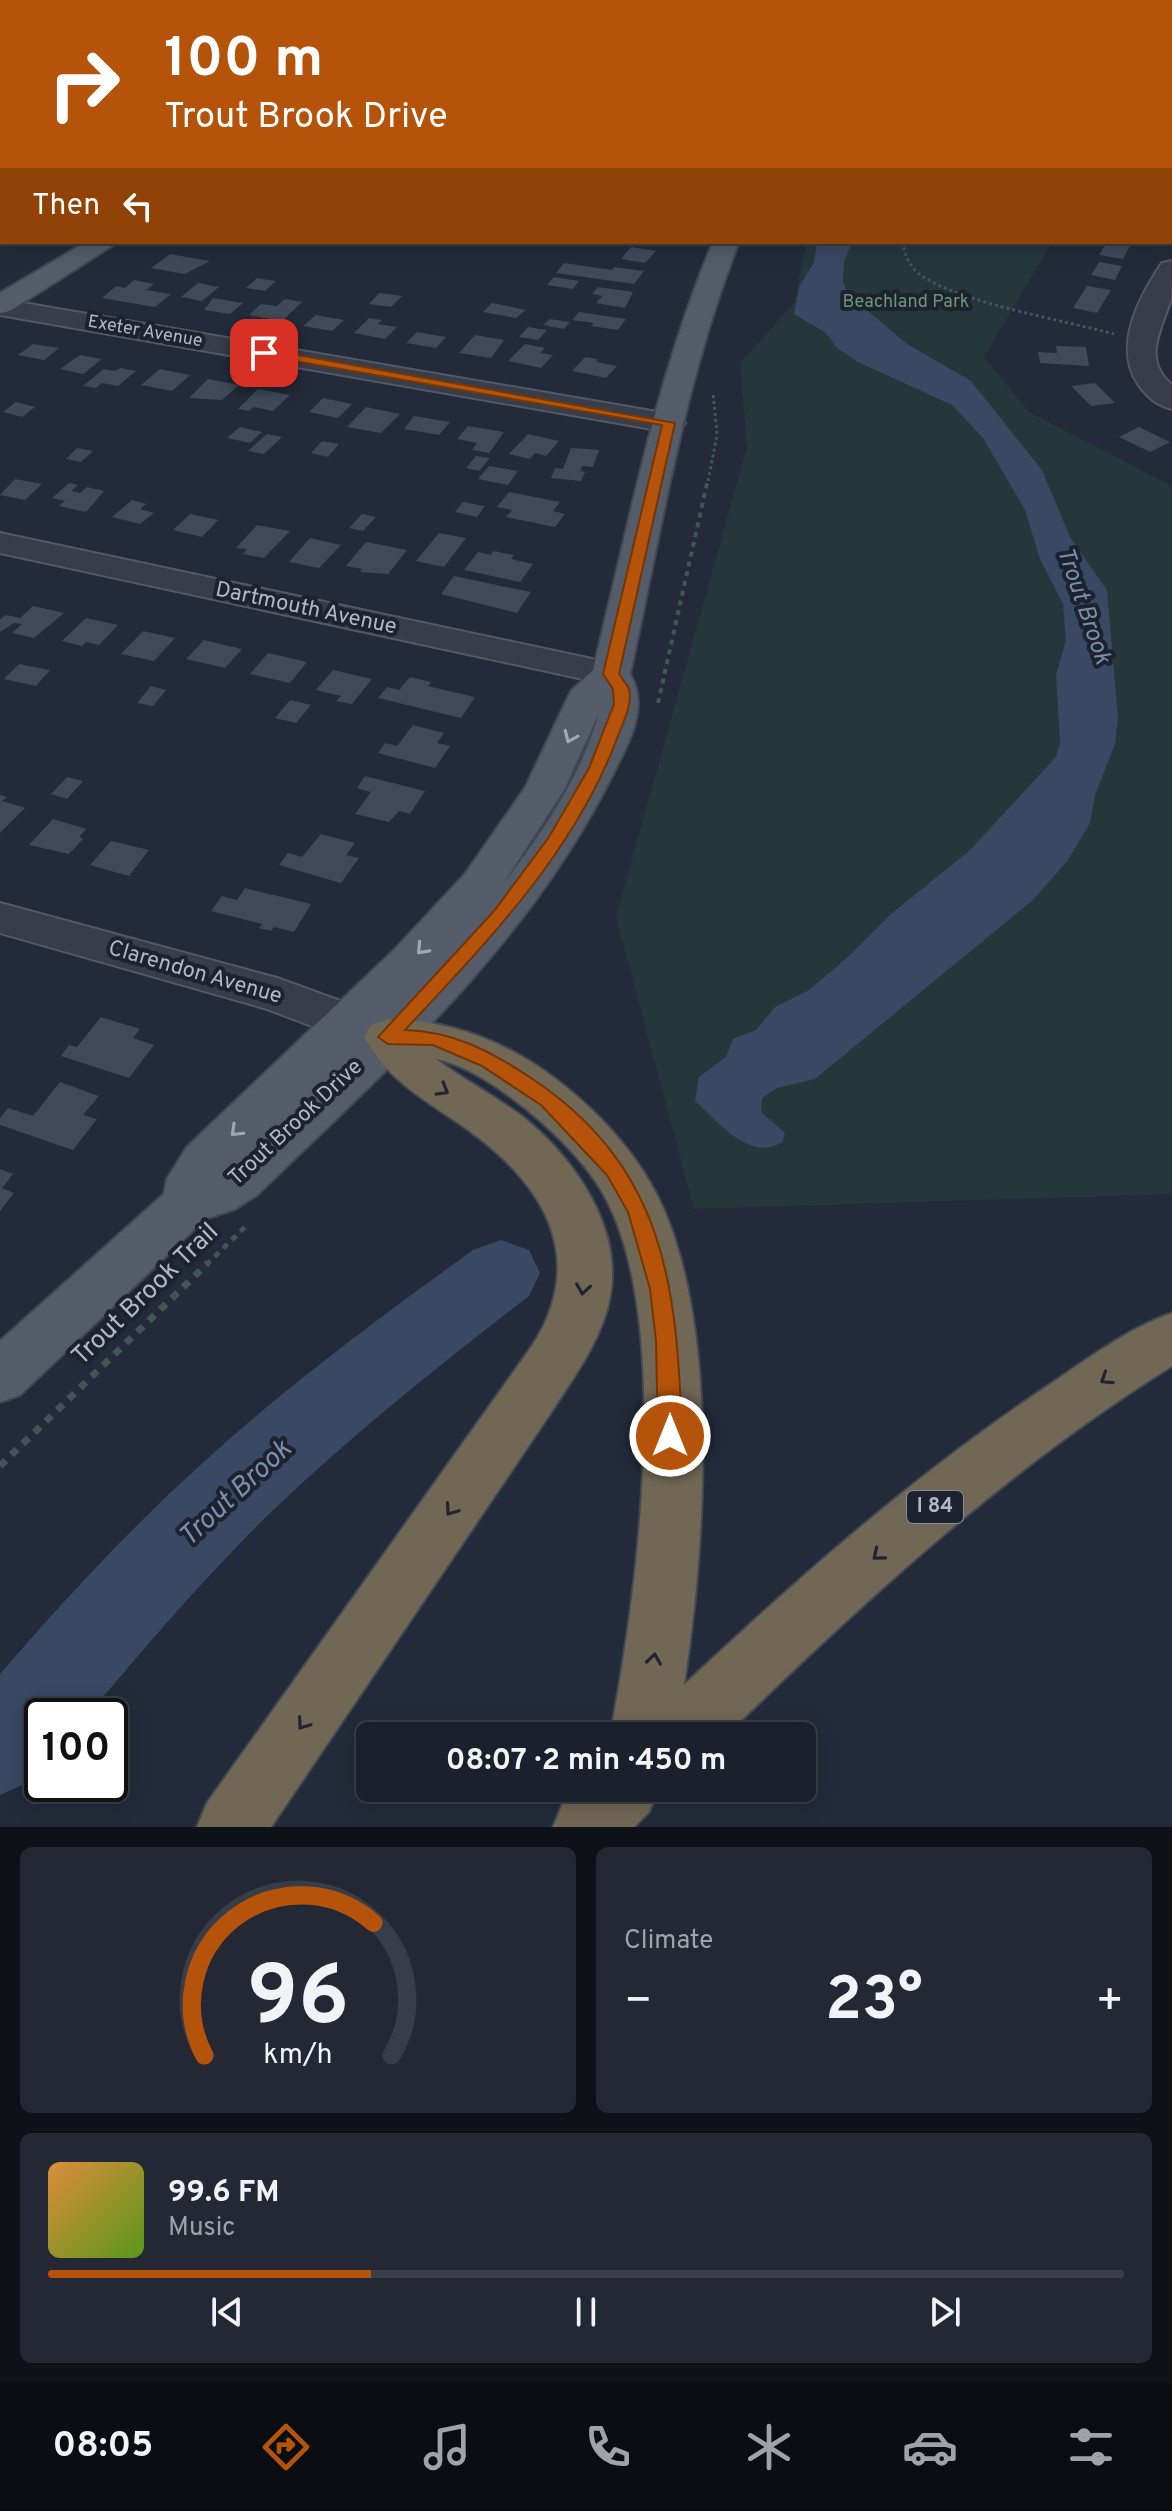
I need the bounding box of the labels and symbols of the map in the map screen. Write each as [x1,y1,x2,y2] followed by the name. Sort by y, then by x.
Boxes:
[843,291,969,314] park label: Beachland Park
[86,311,204,353] street label: Exeter Avenue
[230,319,298,387] pin
[1049,544,1117,669] water label: Trout Brook
[213,577,399,641] street label: Dartmouth Avenue
[564,729,580,743] one-way arrow
[105,935,285,1011] street label: Clarendon Avenue
[416,940,431,954] one-way arrow
[223,1054,369,1192] street label: Trout Brook Drive
[434,1080,449,1096] one-way arrow
[231,1122,245,1136] one-way arrow
[66,1216,226,1374] street label: Trout Brook Trail
[575,1282,592,1296] one-way arrow
[1100,1369,1115,1384] one-way arrow
[628,1394,712,1478] position arrow
[172,1432,301,1555] water label: Trout Brook
[907,1491,963,1523] road number: I 84
[446,1502,461,1516] one-way arrow
[873,1545,888,1560] one-way arrow
[646,1652,663,1665] one-way arrow
[24,1698,128,1802] speed limit sign: 100
[298,1716,313,1730] one-way arrow

